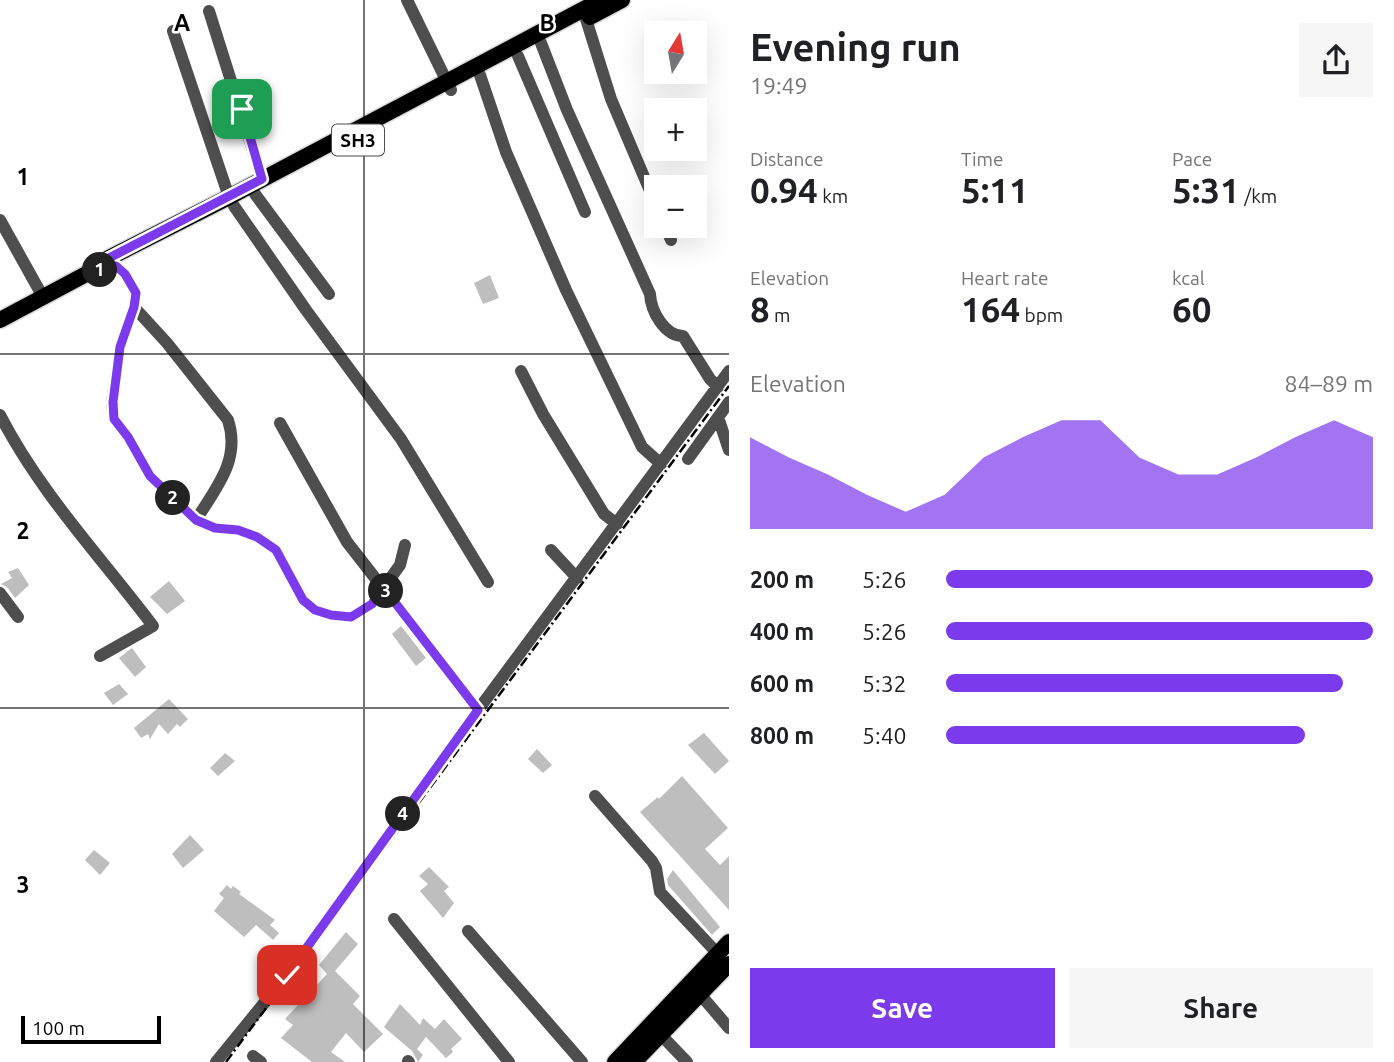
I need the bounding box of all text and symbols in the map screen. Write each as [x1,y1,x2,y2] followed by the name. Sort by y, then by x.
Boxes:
[174,10,190,35] text: A
[539,10,555,35] text: B
[644,21,707,84] north arrow
[644,21,707,238] map controls
[1299,23,1373,97] button: share
[750,26,961,68] text: Evening run
[750,73,808,98] text: 19:49
[212,79,272,139] pin
[223,90,261,128] icon: arrive
[644,98,707,161] button: +
[332,124,384,156] road number: SH3
[750,148,824,170] text: Distance
[961,148,1003,170] text: Time
[1172,148,1212,170] text: Pace
[17,164,29,189] text: 1
[750,170,818,210] text: 0.94
[961,170,1029,210] text: 5:11
[1172,170,1240,210] text: 5:31
[644,175,707,238] button: −
[818,185,848,207] text: km
[1240,185,1277,207] text: /km
[82,252,118,288] pin: 1
[94,258,105,280] text: 1
[750,267,829,289] text: Elevation
[961,267,1048,289] text: Heart rate
[1172,267,1205,289] text: kcal
[750,289,770,329] text: 8
[961,289,1020,329] text: 164
[1172,289,1211,329] text: 60
[770,304,791,326] text: m
[1020,304,1063,326] text: bpm
[750,371,846,396] text: Elevation
[1285,371,1373,396] text: 84–89 m
[156,480,190,516] pin: 2
[167,486,178,508] text: 2
[17,518,29,543] text: 2
[750,567,814,592] text: 200 m
[862,567,907,592] text: 5:26
[368,574,404,608] pin: 3
[380,579,391,601] text: 3
[750,619,814,644] text: 400 m
[862,619,907,644] text: 5:26
[750,671,814,696] text: 600 m
[862,671,907,696] text: 5:32
[750,723,814,748] text: 800 m
[862,723,907,748] text: 5:40
[386,796,420,832] pin: 4
[397,802,408,824] text: 4
[17,872,29,897] text: 3
[257,945,317,1005] pin
[268,956,306,994] icon: check
[750,968,1055,1048] button: Save
[1069,968,1373,1048] button: Share
[21,1013,161,1045] scale bar
[32,1017,85,1039] text: 100 m

